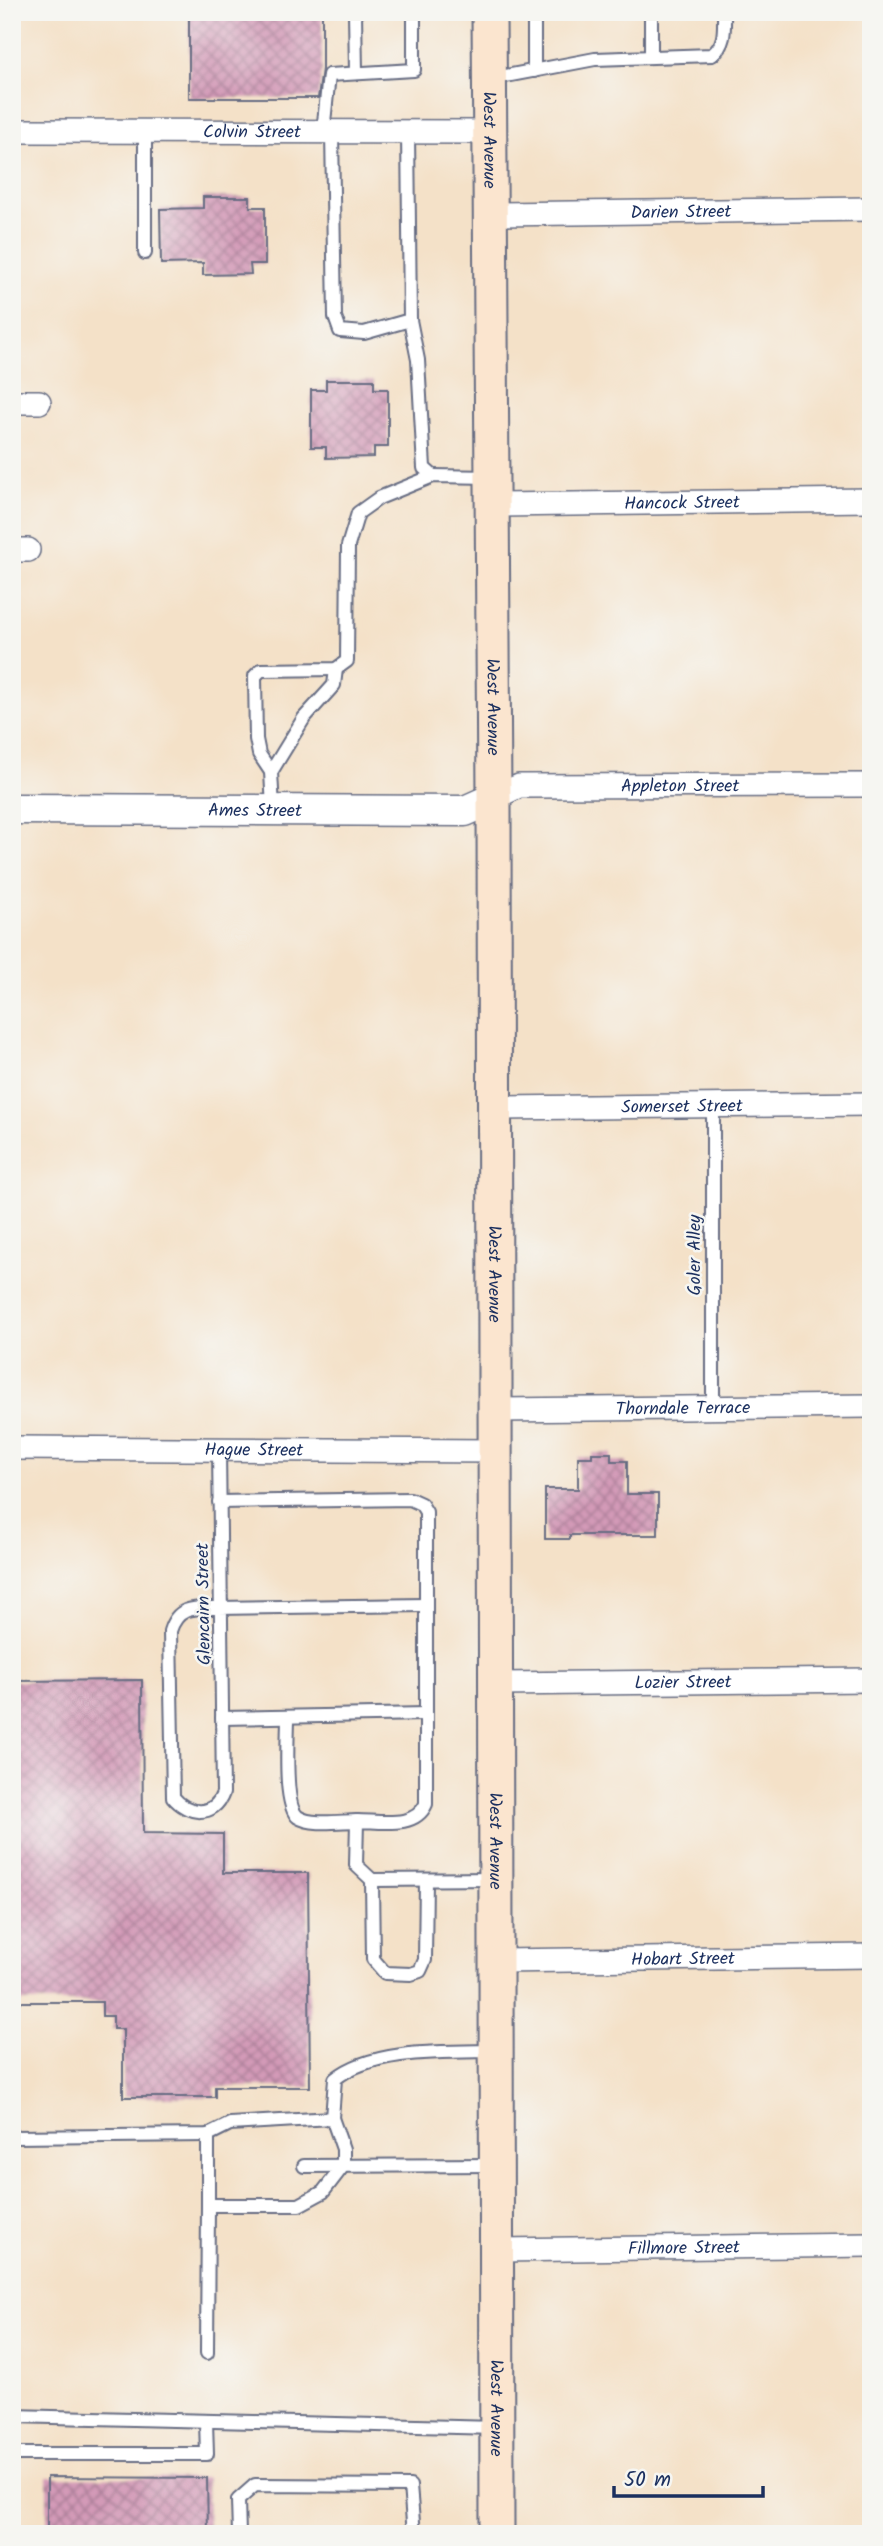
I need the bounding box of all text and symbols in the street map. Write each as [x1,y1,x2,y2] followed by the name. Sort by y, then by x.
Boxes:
[474,91,503,189] street label: West Avenue
[203,118,302,148] street label: Colvin Street
[630,198,733,228] street label: Darien Street
[624,489,741,519] street label: Hancock Street
[477,658,507,756] street label: West Avenue
[621,772,741,802] street label: Appleton Street
[208,797,303,826] street label: Ames Street
[621,1092,744,1123] street label: Somerset Street
[681,1214,710,1296] street label: Goler Alley
[479,1225,508,1323] street label: West Avenue
[616,1394,750,1425] street label: Thorndale Terrace
[205,1436,304,1466] street label: Hague Street
[189,1542,220,1665] street label: Glencairn Street
[634,1668,733,1699] street label: Lozier Street
[480,1792,509,1890] street label: West Avenue
[631,1945,736,1975] street label: Hobart Street
[628,2234,741,2264] street label: Fillmore Street
[481,2359,510,2457] street label: West Avenue
[614,2455,762,2499] scale bar
[624,2464,671,2497] text: 50 m

